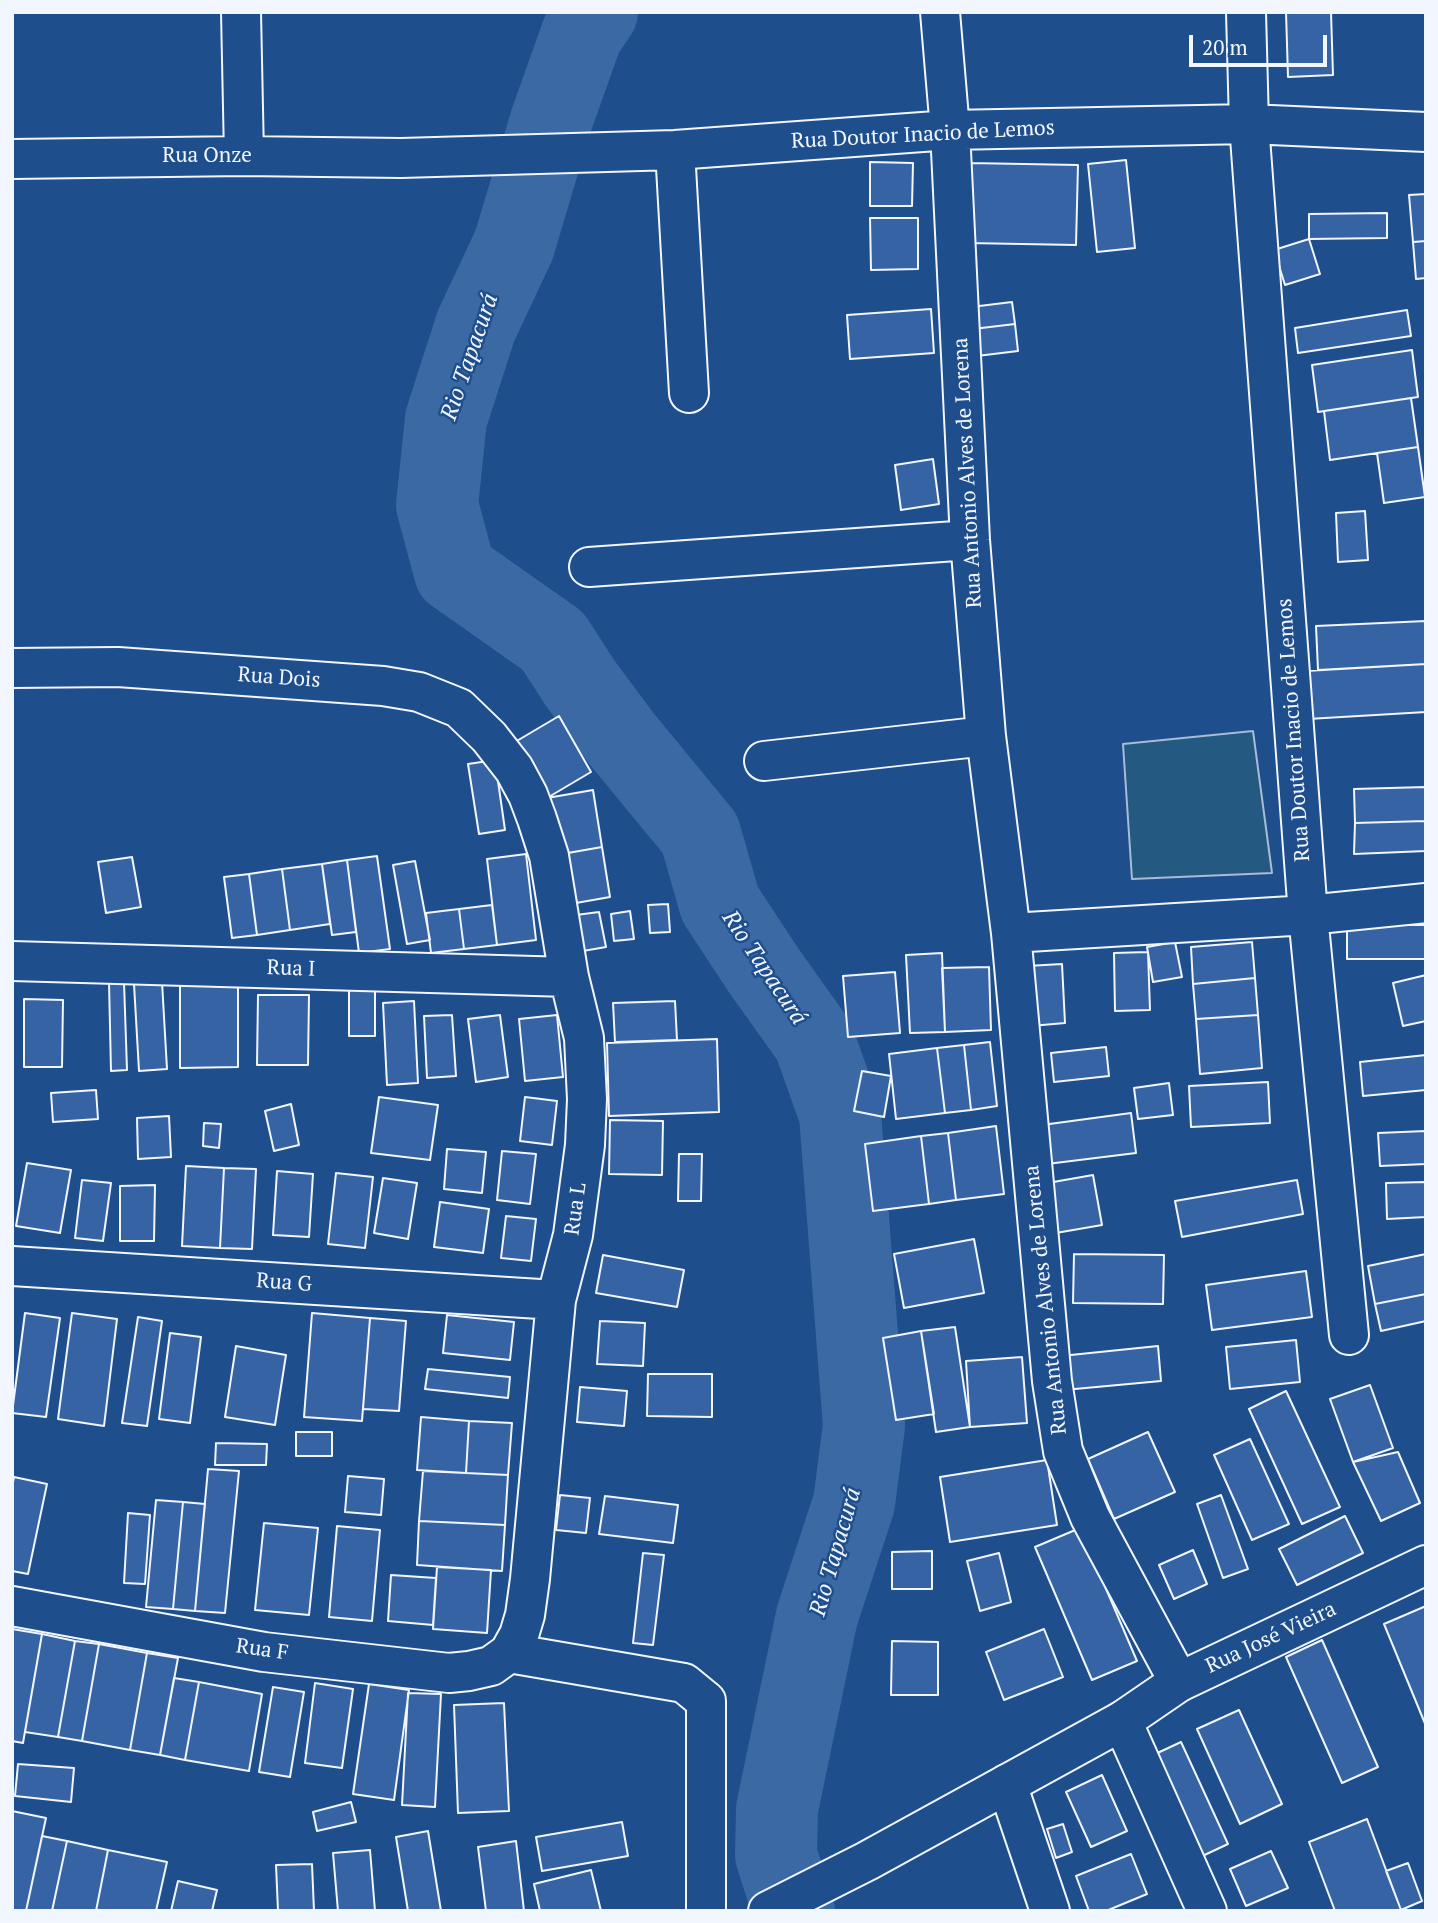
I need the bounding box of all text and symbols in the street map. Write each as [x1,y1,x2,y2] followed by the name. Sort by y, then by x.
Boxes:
[1193,21,1331,65] scale bar
[1202,33,1248,61] text: 20 m
[791,116,1055,154] street label: Rua Doutor Inacio de Lemos
[162,143,252,169] street label: Rua Onze
[435,290,505,424] water label: Rio Tapacurá
[948,337,988,609] street label: Rua Antonio Alves de Lorena
[1272,598,1316,862] street label: Rua Doutor Inacio de Lemos
[237,663,321,693] street label: Rua Dois
[716,906,812,1030] water label: Rio Tapacurá
[266,956,316,982] street label: Rua I
[1019,1164,1073,1436] street label: Rua Antonio Alves de Lorena
[560,1181,592,1237] street label: Rua L
[255,1268,313,1298] street label: Rua G
[805,1485,867,1619] water label: Rio Tapacurá
[1202,1597,1340,1679] street label: Rua José Vieira
[234,1634,290,1666] street label: Rua F

